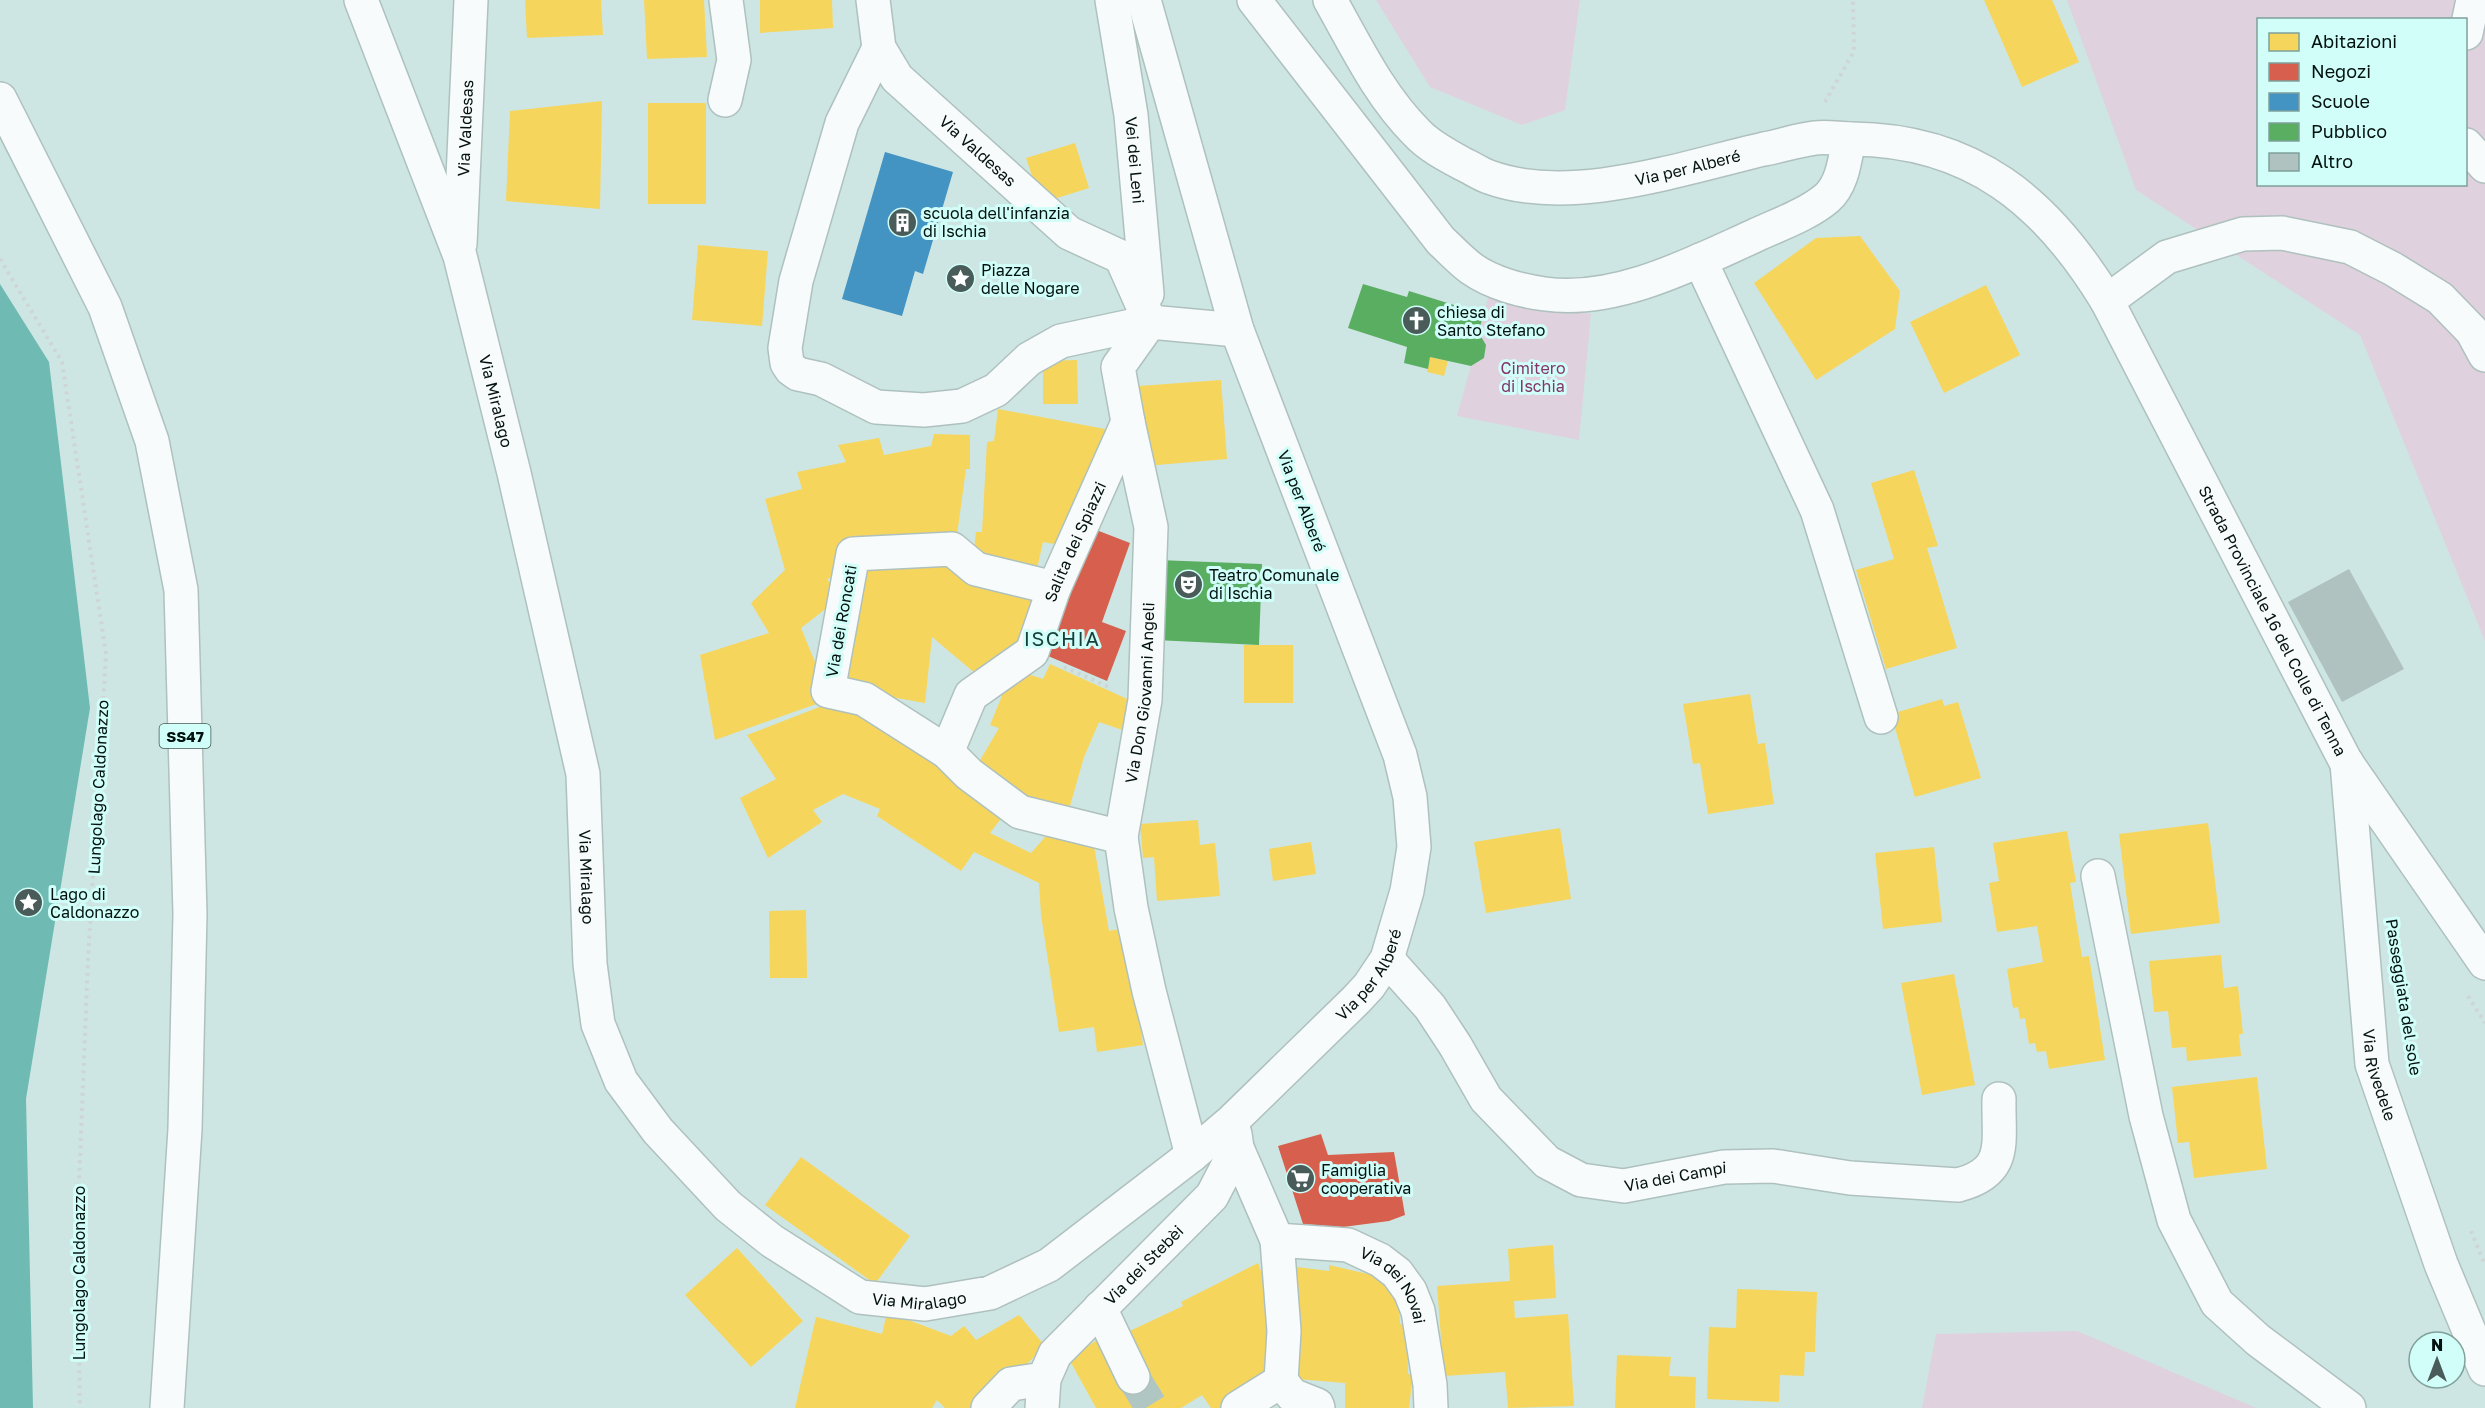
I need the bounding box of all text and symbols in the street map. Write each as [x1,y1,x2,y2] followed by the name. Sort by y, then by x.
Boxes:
[2257,18,2467,186] legend
[2311,30,2397,52] text: Abitazioni
[2311,60,2371,82] text: Negozi
[453,79,477,177] street label: Via Valdesas
[2311,90,2370,112] text: Scuole
[935,111,1020,191] street label: Via Valdesas
[1121,116,1149,205] street label: Vei dei Leni
[2311,120,2387,142] text: Pubblico
[1633,145,1742,190] street label: Via per Alberé
[2311,150,2353,172] text: Altro
[923,203,1070,241] place label: scuola dell'infanzia di Ischia
[886,206,918,238] building icon: scuola dell'infanzia di Ischia
[981,260,1079,298] place label: Piazza delle Nogare
[944,263,976,295] place icon: Piazza delle Nogare
[1437,302,1545,340] place label: chiesa di Santo Stefano
[1400,305,1432,337] church icon: chiesa di Santo Stefano
[475,353,517,450] street label: Via Miralago
[1501,358,1565,396] park label: Cimitero di Ischia
[1273,447,1331,555] street label: Via per Alberé
[1040,478,1110,605] street label: Salita dei Spiazzi
[2194,482,2351,759] street label: Strada Provinciale 16 del Colle di Tenna
[821,563,861,679] street label: Via dei Roncati
[1209,565,1339,603] place label: Teatro Comunale di Ischia
[1172,568,1204,600] theatre icon: Teatro Comunale di Ischia
[1121,602,1158,785] street label: Via Don Giovanni Angeli
[1024,626,1100,650] district label: ISCHIA
[83,699,113,875] street label: Lungolago Caldonazzo
[160,724,210,748] road number: SS47
[575,829,599,925] street label: Via Miralago
[50,884,139,922] place label: Lago di Caldonazzo
[13,887,45,919] place icon: Lago di Caldonazzo
[2382,917,2426,1077] street label: Passeggiata del sole
[1331,926,1405,1025] street label: Via per Alberé
[2359,1028,2401,1123] street label: Via Rivedele
[1622,1157,1727,1196] street label: Via dei Campi
[1321,1160,1411,1198] place label: Famiglia cooperativa
[1284,1163,1316,1195] supermarket icon: Famiglia cooperativa
[69,1186,89,1360] street label: Lungolago Caldonazzo
[1100,1221,1187,1309] street label: Via dei Stebèi
[1357,1242,1430,1325] street label: Via dei Novai
[871,1287,968,1314] street label: Via Miralago
[2407,1330,2467,1390] north arrow
[2431,1335,2443,1355] text: N

